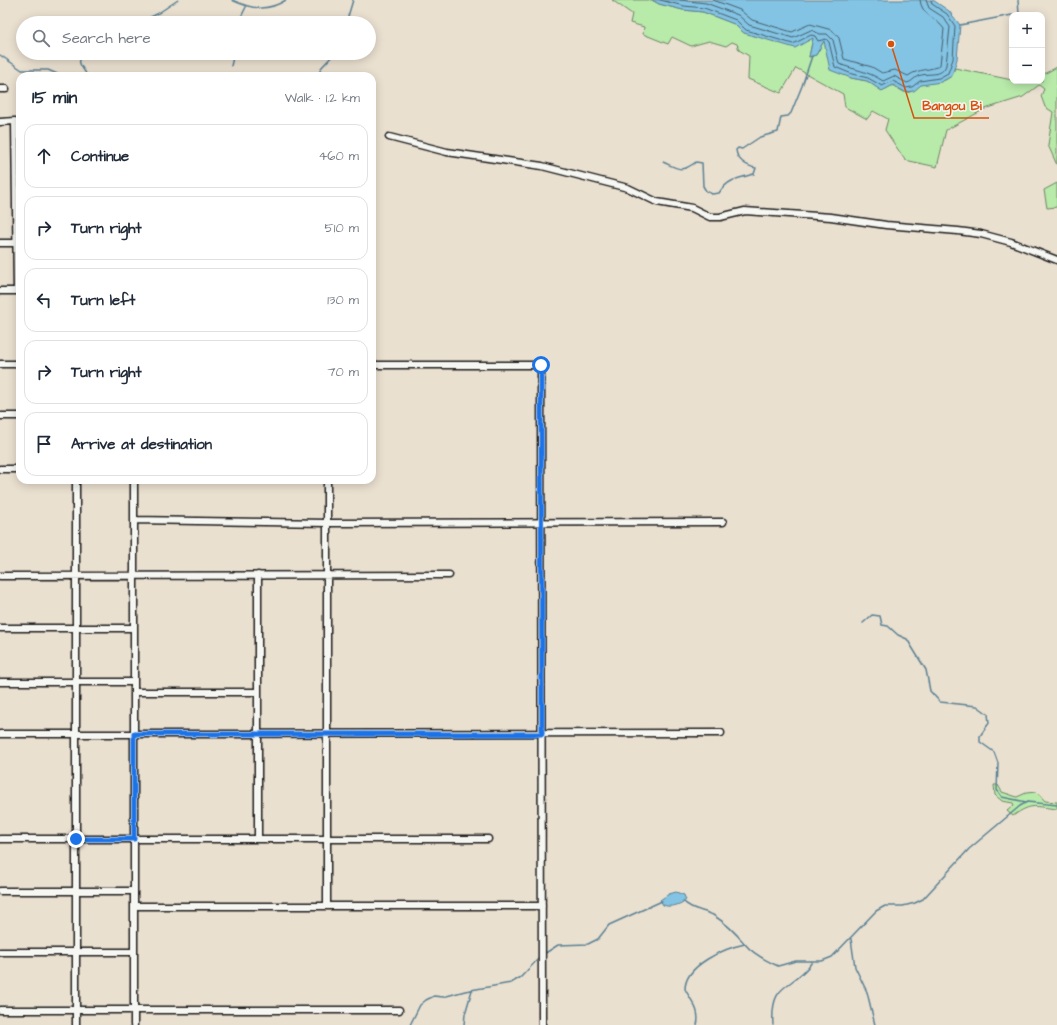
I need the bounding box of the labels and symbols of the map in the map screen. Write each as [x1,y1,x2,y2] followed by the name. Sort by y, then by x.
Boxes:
[914,93,989,118] callout: Bangou Bi
[922,97,983,117] text: Bangou Bi
[532,356,550,374] route start
[67,830,85,848] route end

